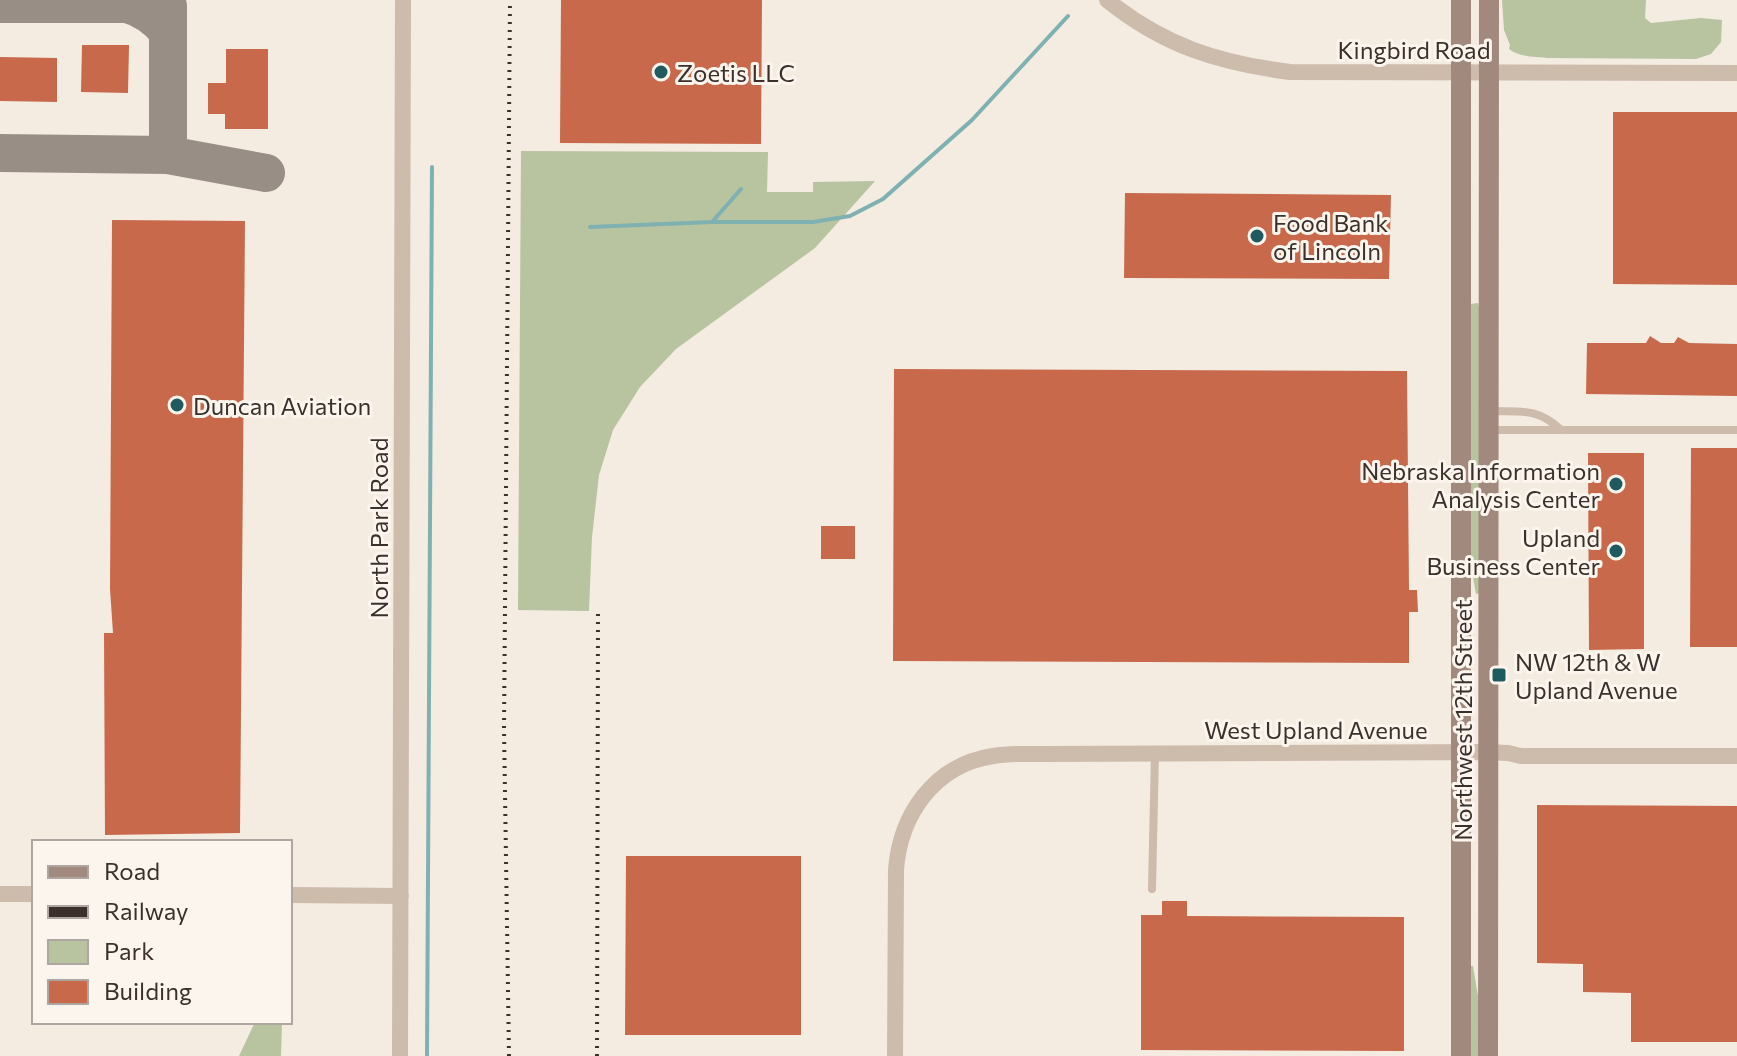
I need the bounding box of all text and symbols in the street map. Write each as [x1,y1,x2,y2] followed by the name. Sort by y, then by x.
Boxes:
[1337,35,1491,64] street label: Kingbird Road
[677,58,795,87] place label: Zoetis LLC
[652,63,670,81] marker: Zoetis LLC
[1273,208,1388,265] place label: Food Bank of Lincoln
[1248,227,1266,245] marker: Food Bank of Lincoln
[193,391,371,420] place label: Duncan Aviation
[168,396,186,414] marker: Duncan Aviation
[364,437,393,619] street label: North Park Road
[1361,456,1600,513] place label: Nebraska Information Analysis Center
[1607,475,1625,493] marker: Nebraska Information Analysis Center
[1426,523,1600,580] place label: Upland Business Center
[1607,542,1625,560] marker: Upland Business Center
[1448,599,1477,841] street label: Northwest 12th Street
[1515,647,1678,704] place label: NW 12th & W Upland Avenue
[1490,666,1508,684] marker: NW 12th & W Upland Avenue
[1204,715,1428,744] street label: West Upland Avenue
[32,840,292,1024] legend
[104,856,160,885] text: Road
[104,896,189,925] text: Railway
[104,936,154,965] text: Park
[104,976,192,1005] text: Building

